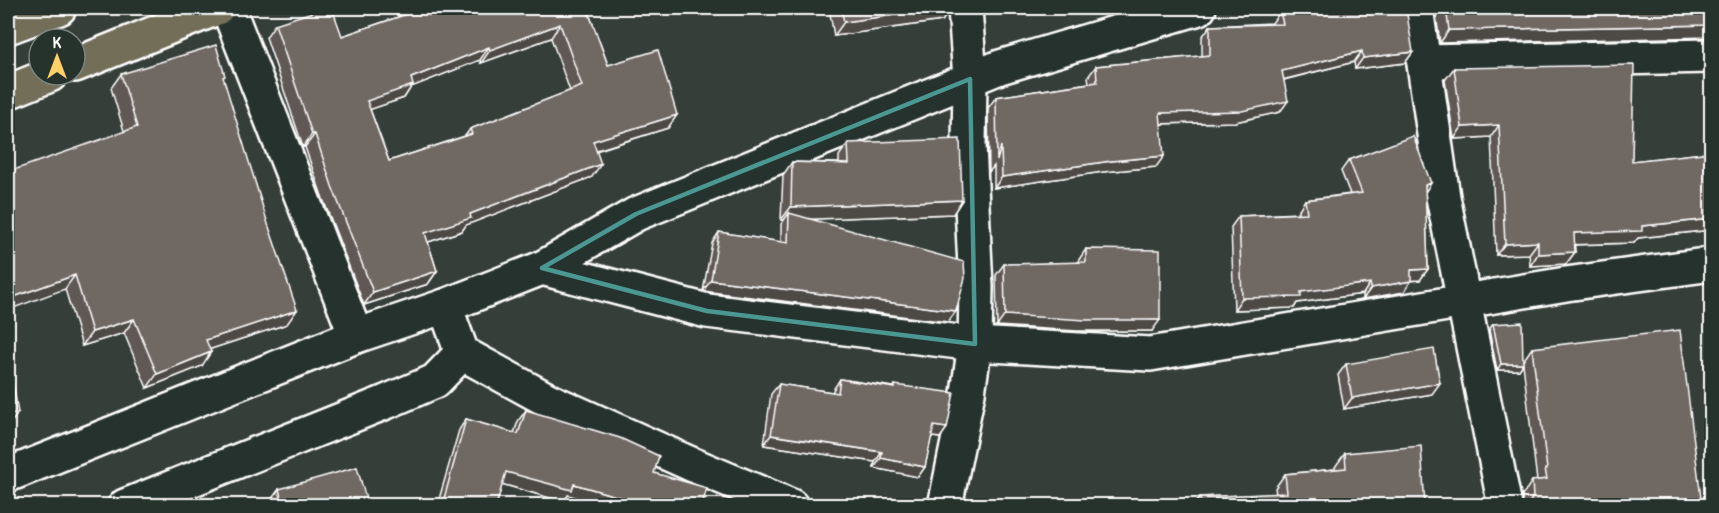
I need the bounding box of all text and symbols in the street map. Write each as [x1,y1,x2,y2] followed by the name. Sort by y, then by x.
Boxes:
[27,27,87,87] north arrow
[53,31,62,53] text: K

